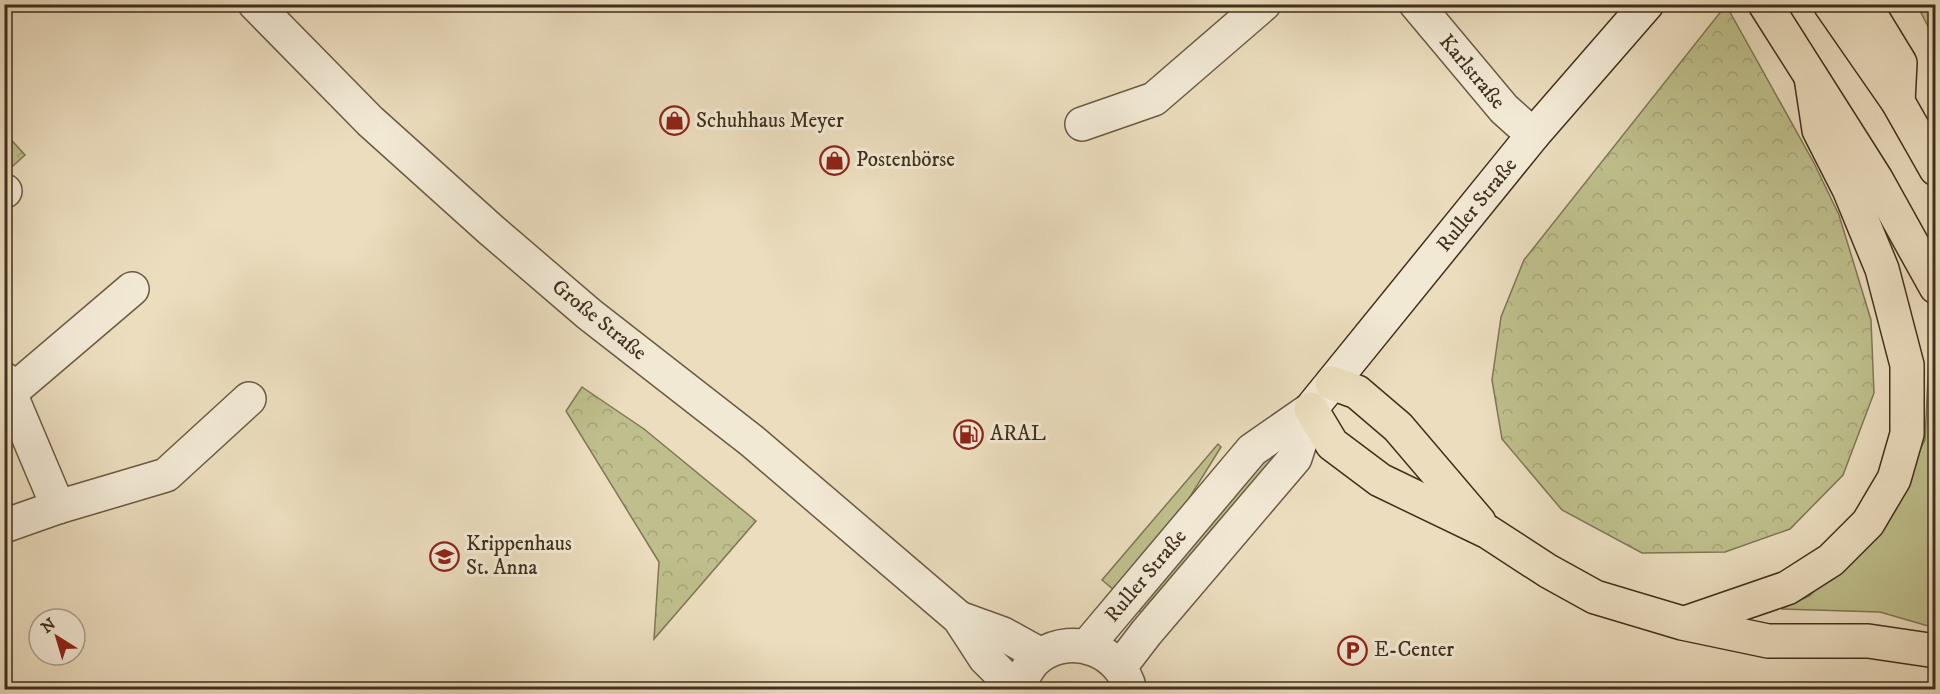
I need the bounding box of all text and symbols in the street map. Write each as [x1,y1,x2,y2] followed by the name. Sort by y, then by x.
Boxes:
[1433,29,1511,115] street label: Karlstraße
[659,105,691,137] shop icon: Schuhhaus Meyer
[696,108,844,134] place label: Schuhhaus Meyer
[819,144,851,176] shop icon: Postenbörse
[856,147,955,173] place label: Postenbörse
[1431,152,1523,257] street label: Ruller Straße
[546,274,652,366] street label: Große Straße
[953,418,985,450] fuel station icon: ARAL
[990,421,1046,447] place label: ARAL
[1100,524,1193,628] street label: Ruller Straße
[466,531,572,581] place label: Krippenhaus St. Anna
[429,540,461,572] school or university icon: Krippenhaus St. Anna
[27,607,87,667] north arrow
[37,614,60,638] text: N
[1337,634,1369,666] parking icon: E-Center
[1374,637,1454,663] place label: E-Center

